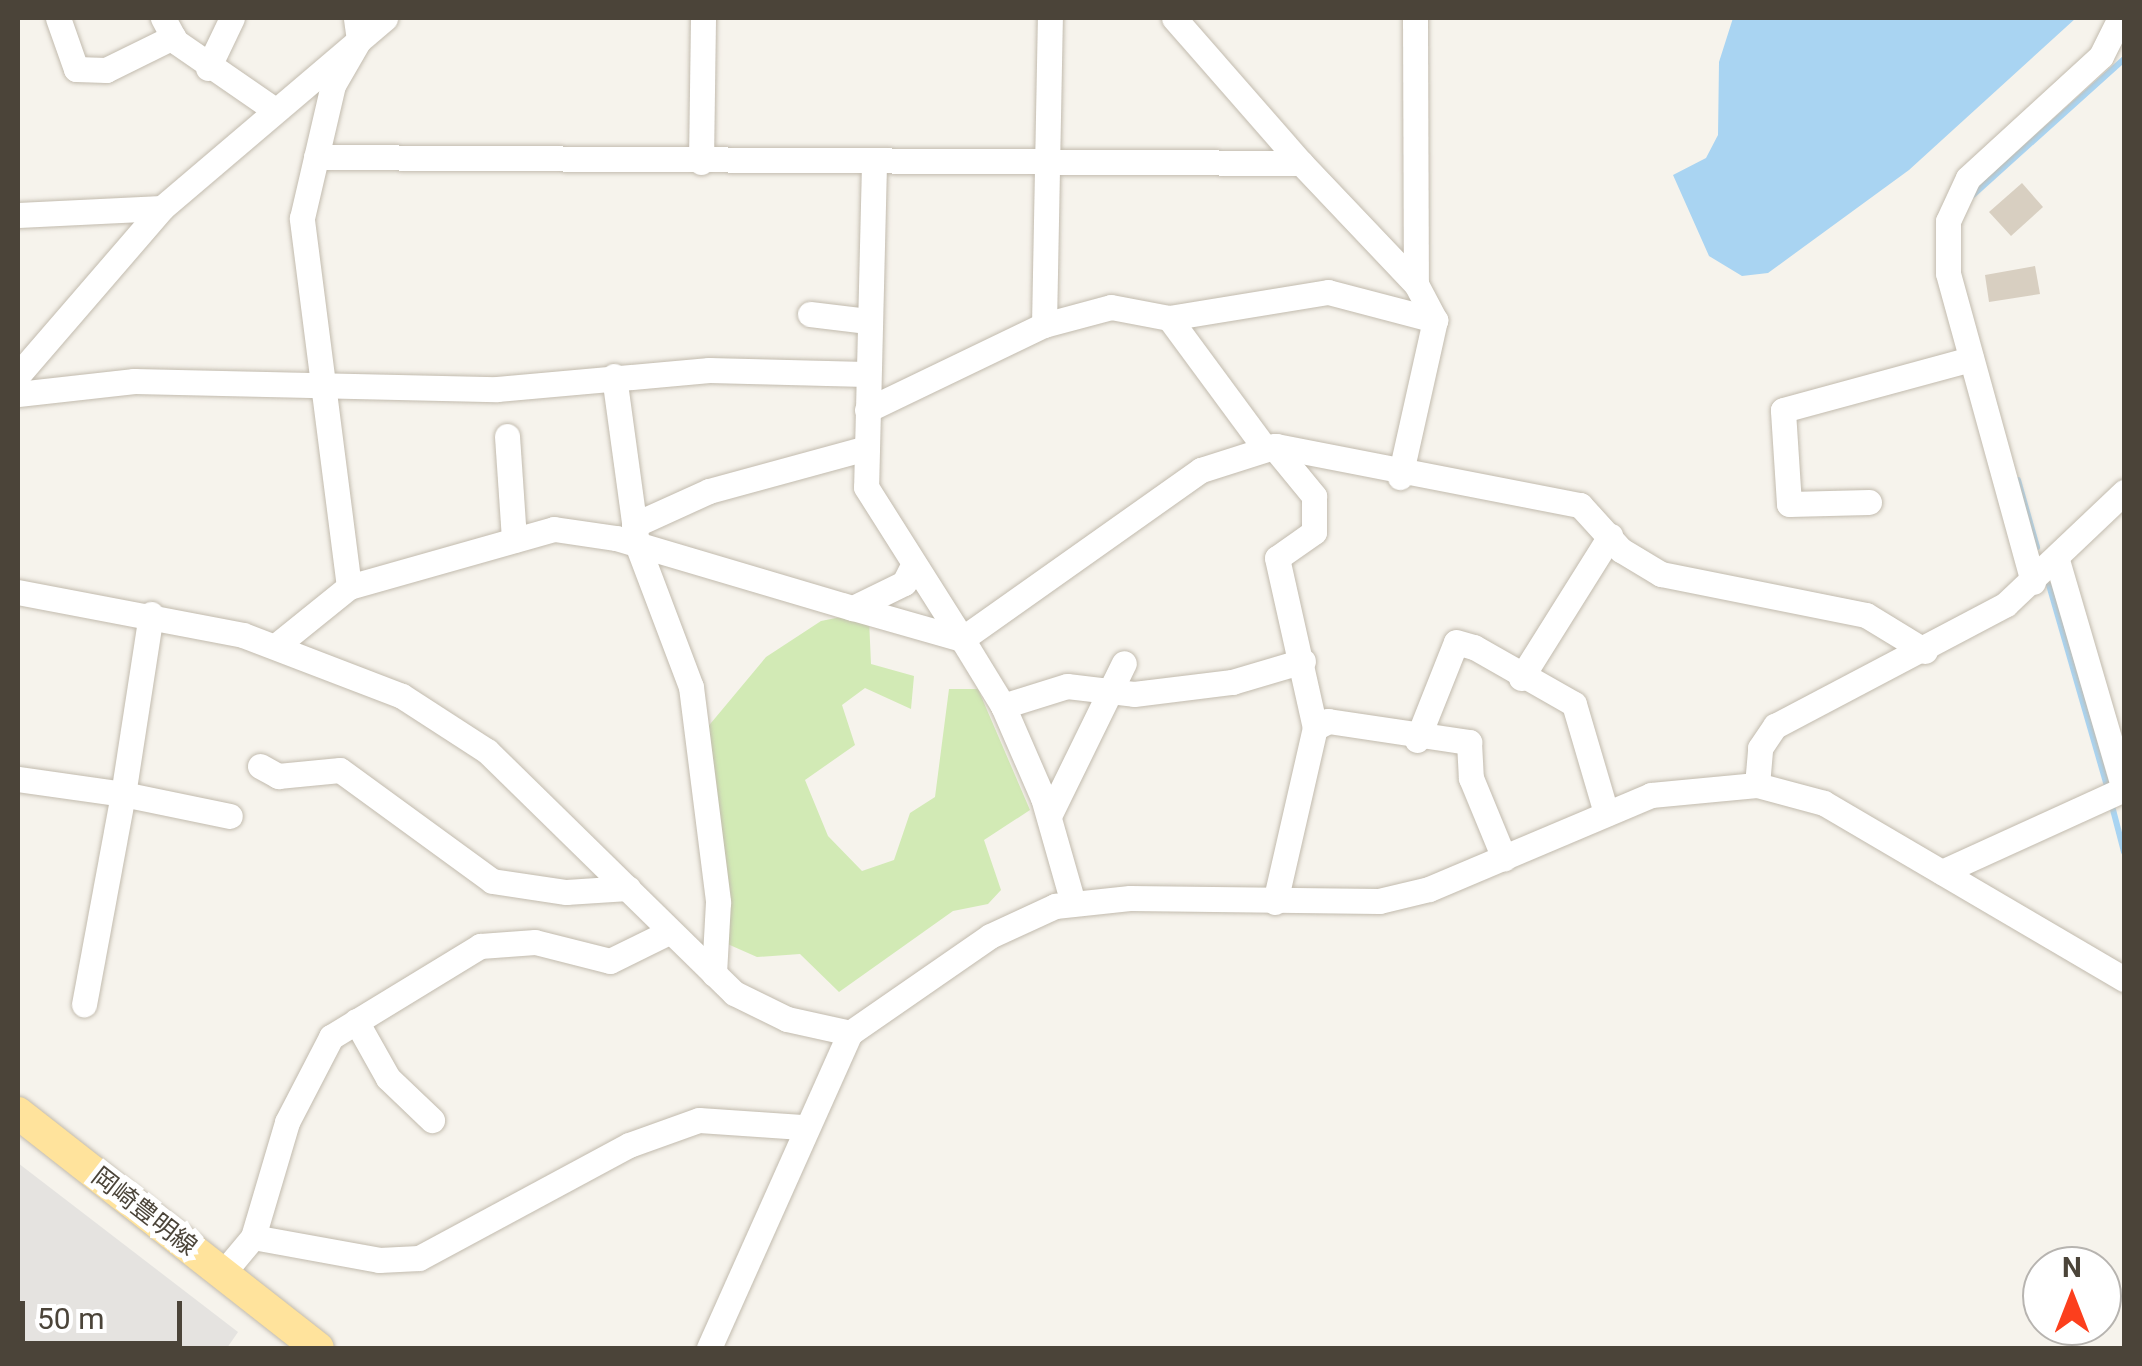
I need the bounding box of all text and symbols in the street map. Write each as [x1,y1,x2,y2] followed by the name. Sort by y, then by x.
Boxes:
[86,1162,202,1262] street label: 岡崎豊明線
[2022,1246,2122,1346] north arrow
[2062,1251,2082,1284] text: N
[25,1281,188,1343] scale bar
[37,1301,104,1336] text: 50 m

